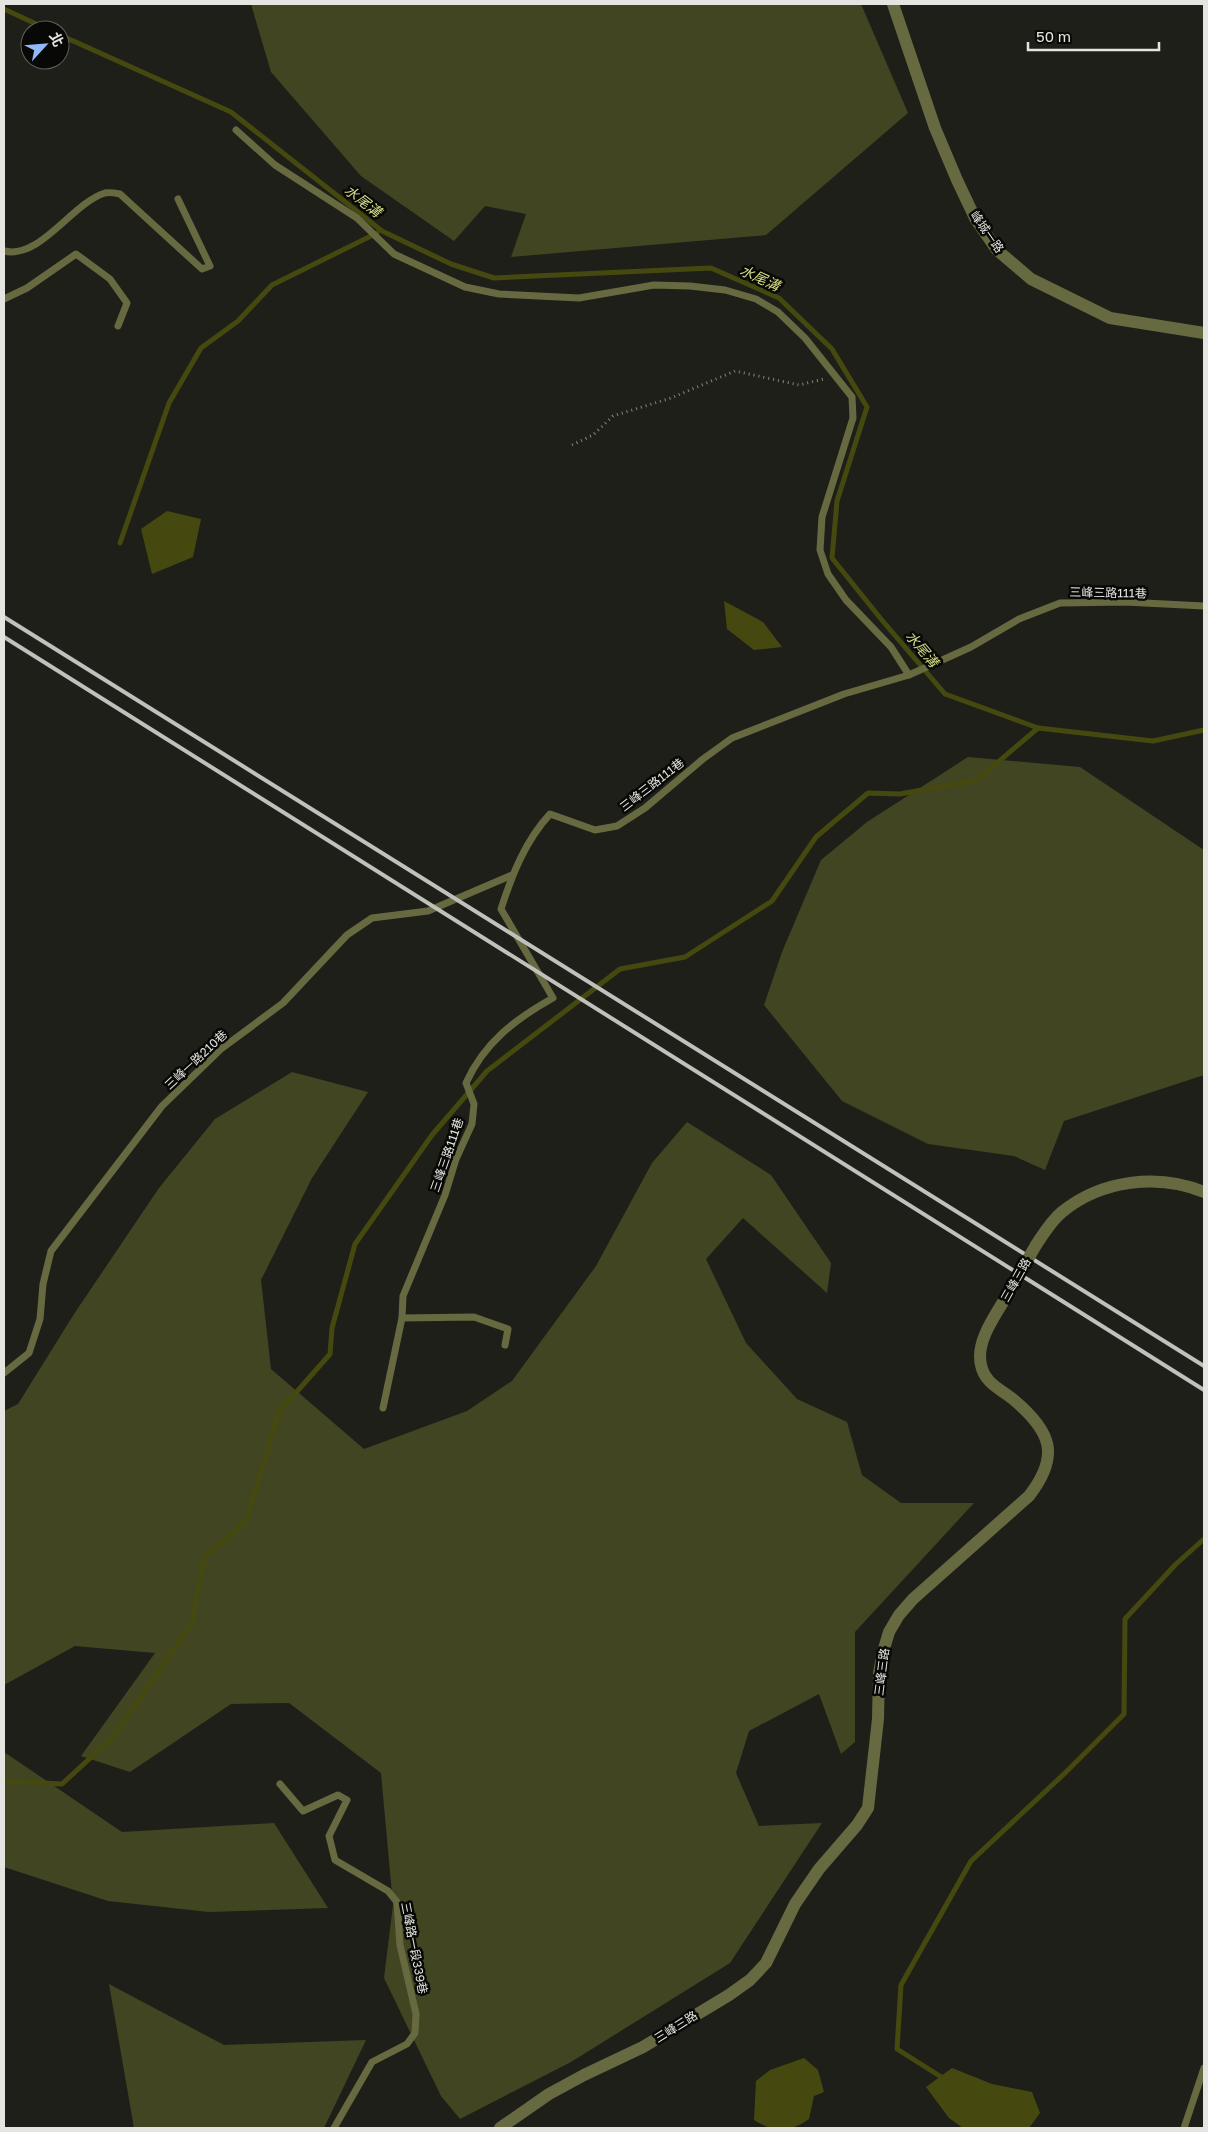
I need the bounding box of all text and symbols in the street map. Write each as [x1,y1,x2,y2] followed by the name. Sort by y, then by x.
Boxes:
[20,20,70,70] north arrow
[1028,20,1159,52] scale bar
[1036,27,1071,45] text: 50 m
[46,29,68,49] text: 北
[342,181,387,221] water label: 水尾溝
[967,208,1007,256] street label: 峰城一路
[738,261,785,295] water label: 水尾溝
[1069,584,1147,601] street label: 三峰三路111巷
[902,627,944,672] water label: 水尾溝
[617,755,687,814] street label: 三峰三路111巷
[161,1027,230,1092] street label: 三峰一路210巷
[427,1116,466,1194] street label: 三峰三路111巷
[997,1255,1034,1304] street label: 三峰三路
[871,1647,892,1697] street label: 三峰三路
[398,1901,431,1995] street label: 三峰路一段339巷
[651,2007,700,2046] street label: 三峰三路

